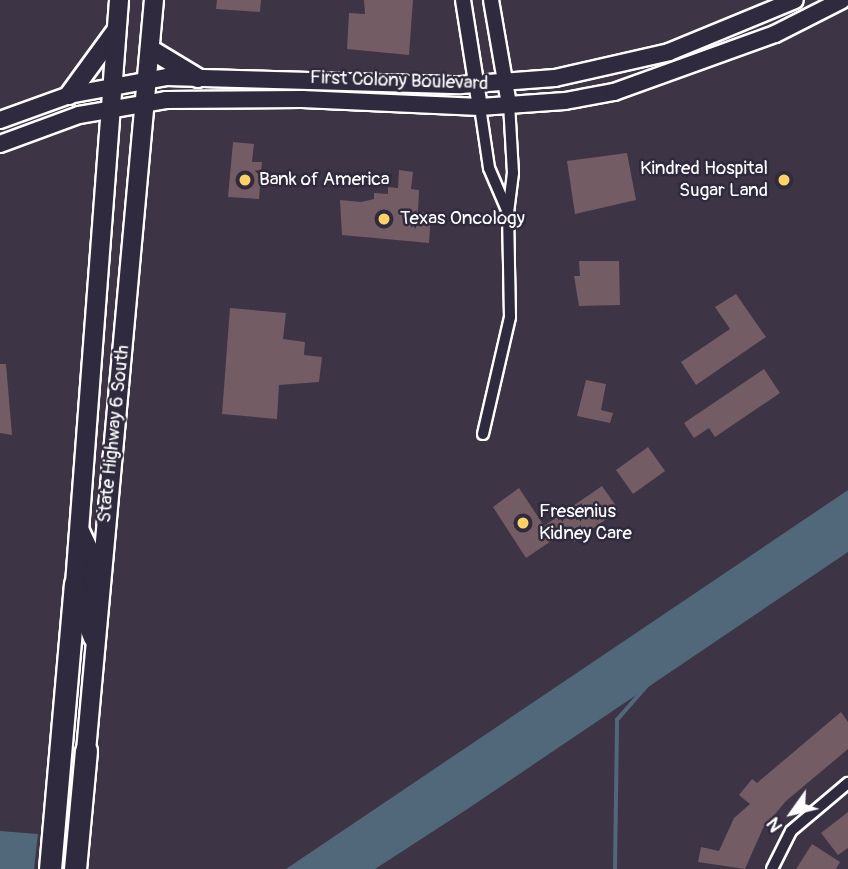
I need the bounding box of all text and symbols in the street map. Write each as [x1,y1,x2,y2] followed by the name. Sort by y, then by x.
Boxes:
[309,66,489,96] street label: First Colony Boulevard
[640,158,768,202] place label: Kindred Hospital Sugar Land
[259,169,390,191] place label: Bank of America
[774,170,794,190] marker: Kindred Hospital Sugar Land
[237,172,253,188] marker: Bank of America
[400,208,525,230] place label: Texas Oncology
[374,209,394,229] marker: Texas Oncology
[93,344,135,524] street label: State Highway 6 South
[539,501,632,545] place label: Fresenius Kidney Care
[513,513,533,533] marker: Fresenius Kidney Care
[757,778,827,848] north arrow
[761,813,788,837] text: N

